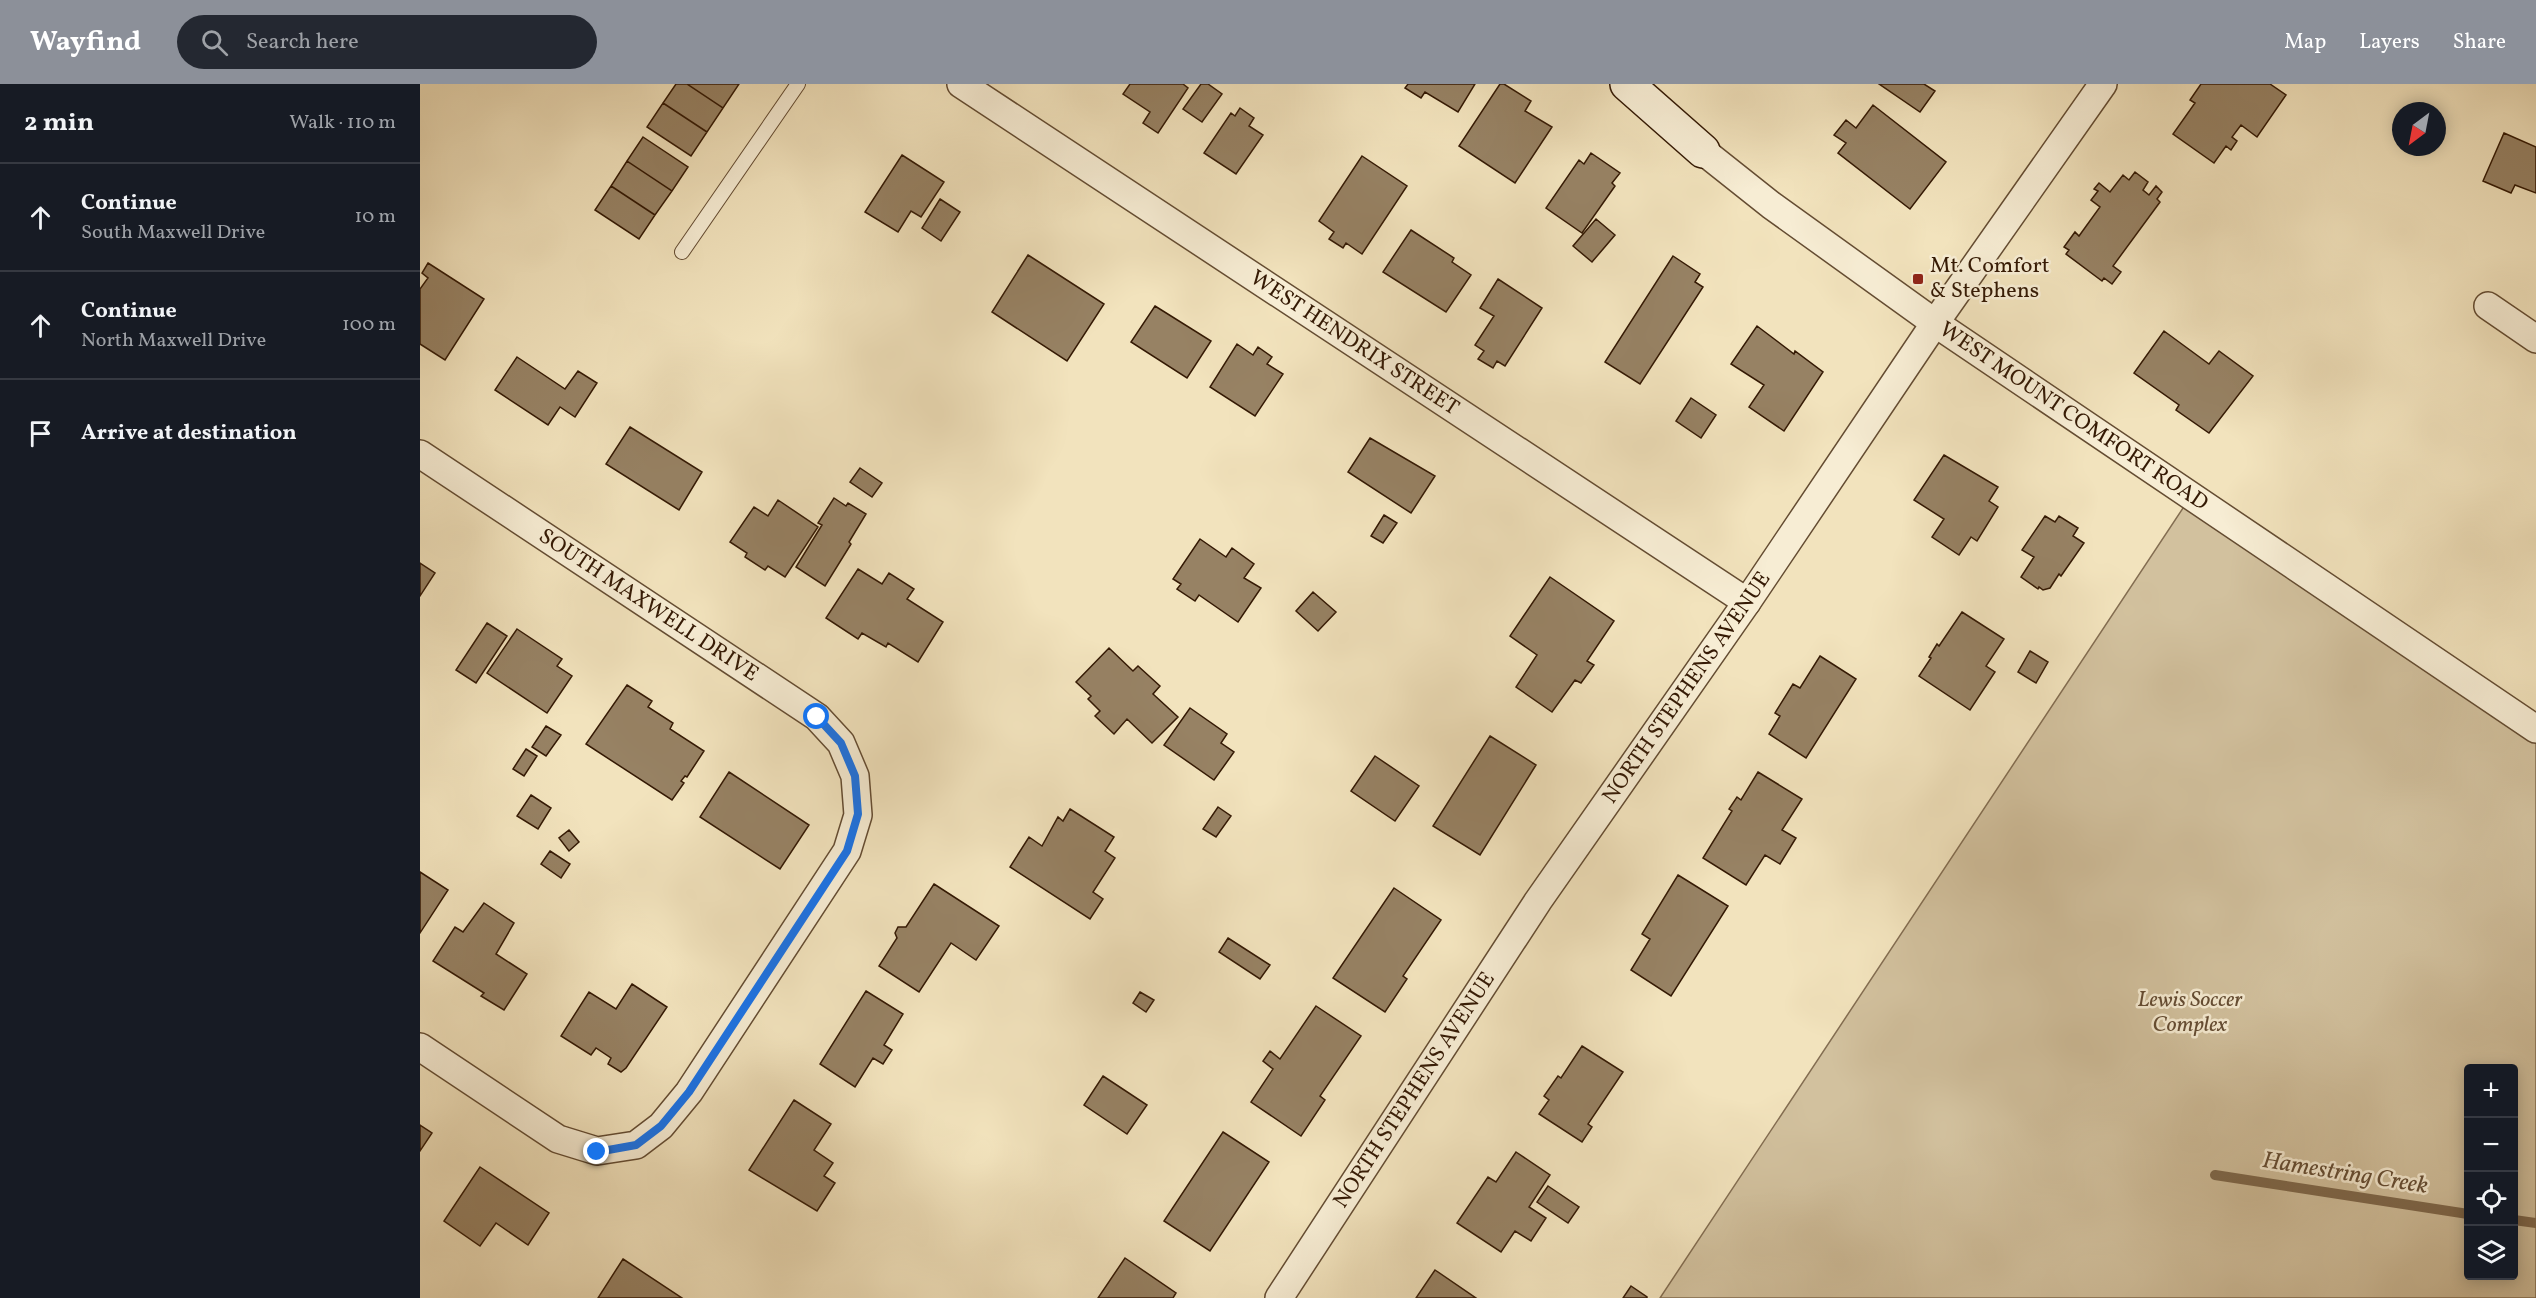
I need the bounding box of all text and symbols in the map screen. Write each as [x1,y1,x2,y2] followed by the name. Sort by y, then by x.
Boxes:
[177,15,597,69] search box
[30,23,141,62] text: Wayfind
[198,26,231,59] icon: search
[246,27,359,58] text: Search here
[2284,28,2326,57] text: Map
[2359,28,2420,57] text: Layers
[2453,28,2506,57] text: Share
[2392,102,2446,156] north arrow
[24,105,94,141] text: 2 min
[289,109,396,137] text: Walk · 110 m
[81,188,177,219] text: Continue
[24,201,57,234] icon: ahead
[355,203,396,231] text: 10 m
[81,219,265,247] text: South Maxwell Drive
[1930,251,2050,307] place label: Mt. Comfort & Stephens
[1244,263,1465,424] street label: WEST HENDRIX STREET
[1911,272,1925,286] marker: Mt. Comfort & Stephens
[81,296,177,327] text: Continue
[24,309,57,342] icon: ahead
[342,311,396,339] text: 100 m
[1933,314,2214,519] street label: WEST MOUNT COMFORT ROAD
[81,327,266,355] text: North Maxwell Drive
[24,417,57,450] icon: arrive
[81,418,297,449] text: Arrive at destination
[532,521,765,690] street label: SOUTH MAXWELL DRIVE
[1595,566,1779,810] street label: NORTH STEPHENS AVENUE
[803,703,829,729] route start
[1326,966,1503,1215] street label: NORTH STEPHENS AVENUE
[2137,985,2243,1041] park label: Lewis Soccer Complex
[2464,1064,2518,1280] map controls
[2464,1064,2518,1118] button: +
[2464,1118,2518,1172] button: −
[583,1138,609,1164] route end
[2260,1144,2430,1204] water label: Hamestring Creek
[2464,1172,2518,1226] button: locate
[2464,1226,2518,1280] button: layers

